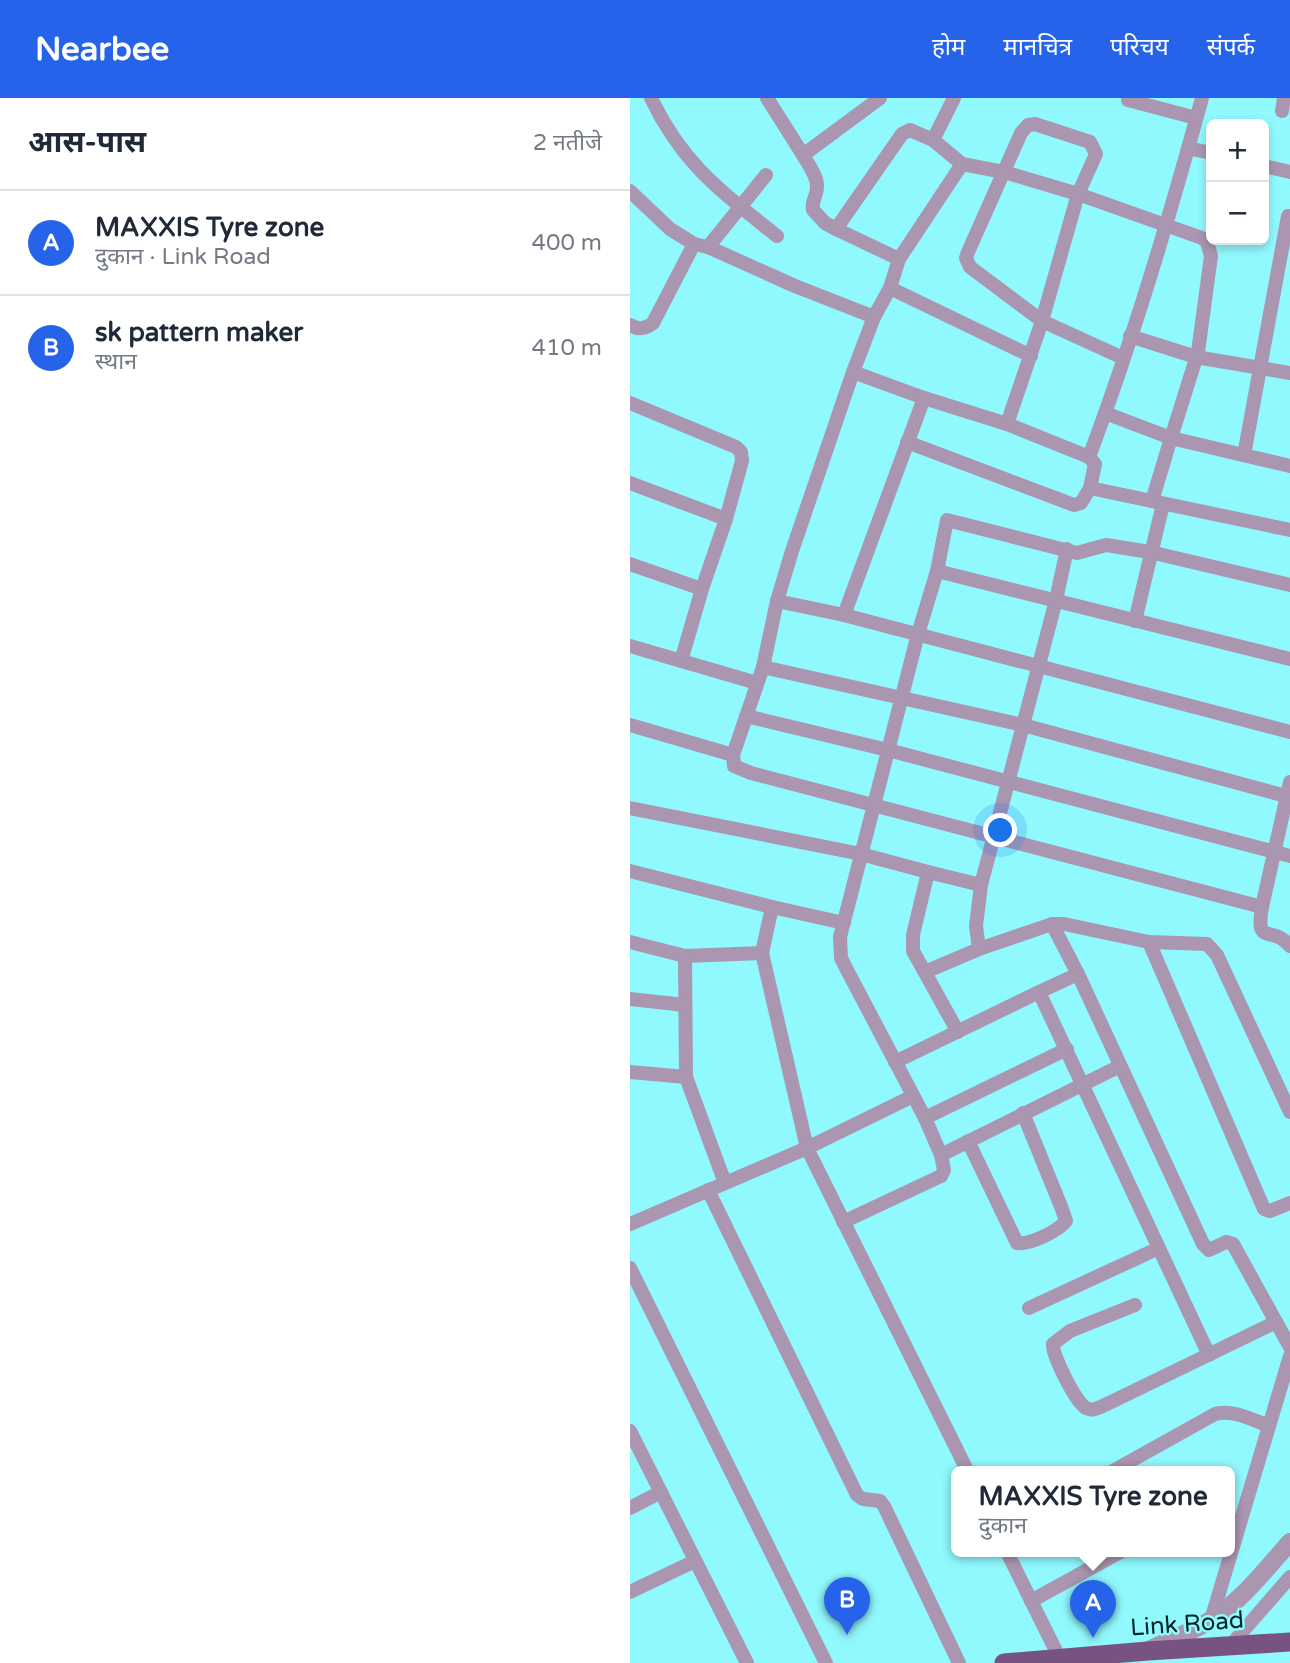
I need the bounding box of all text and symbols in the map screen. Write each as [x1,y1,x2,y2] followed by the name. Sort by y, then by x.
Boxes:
[35,30,169,69] text: Nearbee
[932,33,965,62] text: होम
[1003,33,1072,62] text: मानचित्र
[1110,33,1169,62] text: परिचय
[1207,33,1255,62] text: संपर्क
[1206,119,1269,245] map controls
[1206,119,1269,182] button: +
[28,124,146,161] text: आस-पास
[533,129,602,157] text: 2 नतीजे
[1206,182,1269,245] button: −
[95,212,324,243] text: MAXXIS Tyre zone
[42,229,60,257] text: A
[532,229,602,257] text: 400 m
[95,243,271,271] text: दुकान · Link Road
[95,317,303,348] text: sk pattern maker
[43,334,59,362] text: B
[532,334,602,362] text: 410 m
[95,348,137,376] text: स्थान
[983,813,1017,847] your location
[951,1466,1235,1557] popup
[978,1481,1208,1512] text: MAXXIS Tyre zone
[978,1512,1027,1540] text: दुकान
[824,1577,870,1635] pin: B
[1070,1580,1116,1638] pin: A
[1129,1606,1245,1642] street label: Link Road

